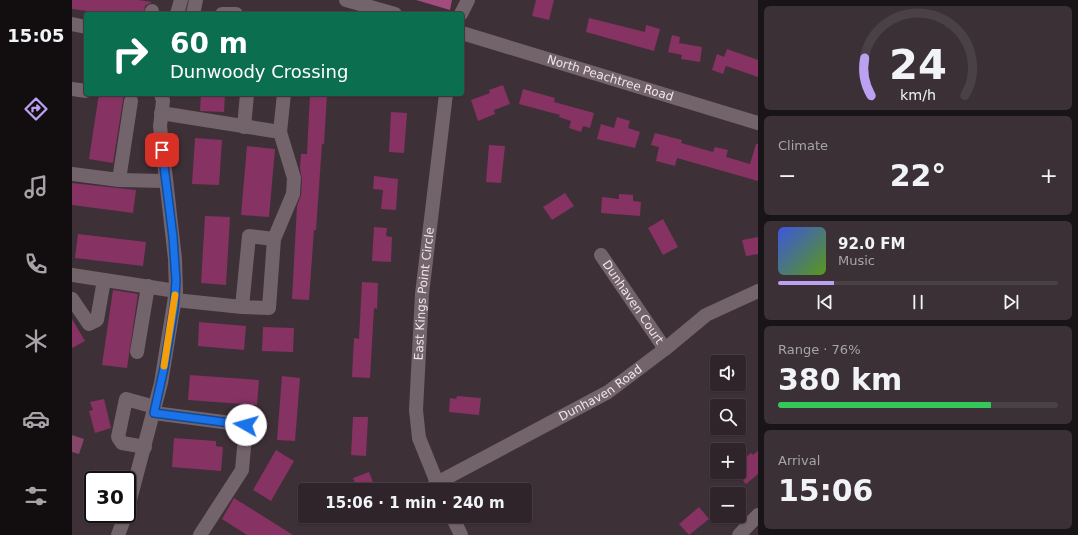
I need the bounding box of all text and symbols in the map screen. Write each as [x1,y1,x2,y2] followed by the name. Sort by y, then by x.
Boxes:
[7,25,65,46] text: 15:05
[170,27,248,60] text: 60 m
[104,28,156,80] icon: right
[889,40,947,89] text: 24
[545,52,675,104] street label: North Peachtree Road
[170,61,348,82] text: Dunwoody Crossing
[900,87,936,103] text: km/h
[22,95,50,123] icon: directions
[145,133,179,167] pin
[778,138,828,153] text: Climate
[151,139,173,161] icon: arrive
[890,158,946,193] text: 22°
[778,163,796,188] text: −
[1040,163,1058,188] text: +
[22,173,50,201] icon: music
[412,226,437,361] street label: East Kings Point Circle
[838,235,905,253] text: 92.0 FM
[22,250,50,278] icon: phone
[838,253,875,268] text: Music
[600,258,667,347] street label: Dunhaven Court
[814,291,836,313] icon: previous
[907,291,929,313] icon: pause
[1000,291,1022,313] icon: next
[22,327,50,355] icon: climate
[778,342,861,357] text: Range · 76%
[710,355,746,523] map controls
[710,355,746,391] button: sound
[556,362,645,424] street label: Dunhaven Road
[778,362,902,397] text: 380 km
[710,399,746,435] button: search
[225,404,267,446] position arrow
[22,405,50,433] icon: car
[710,443,746,479] button: +
[778,453,820,468] text: Arrival
[84,471,136,523] speed limit sign: 30
[778,473,874,508] text: 15:06
[22,482,50,510] icon: filters
[710,487,746,523] button: −
[325,494,505,512] text: 15:06 · 1 min · 240 m

